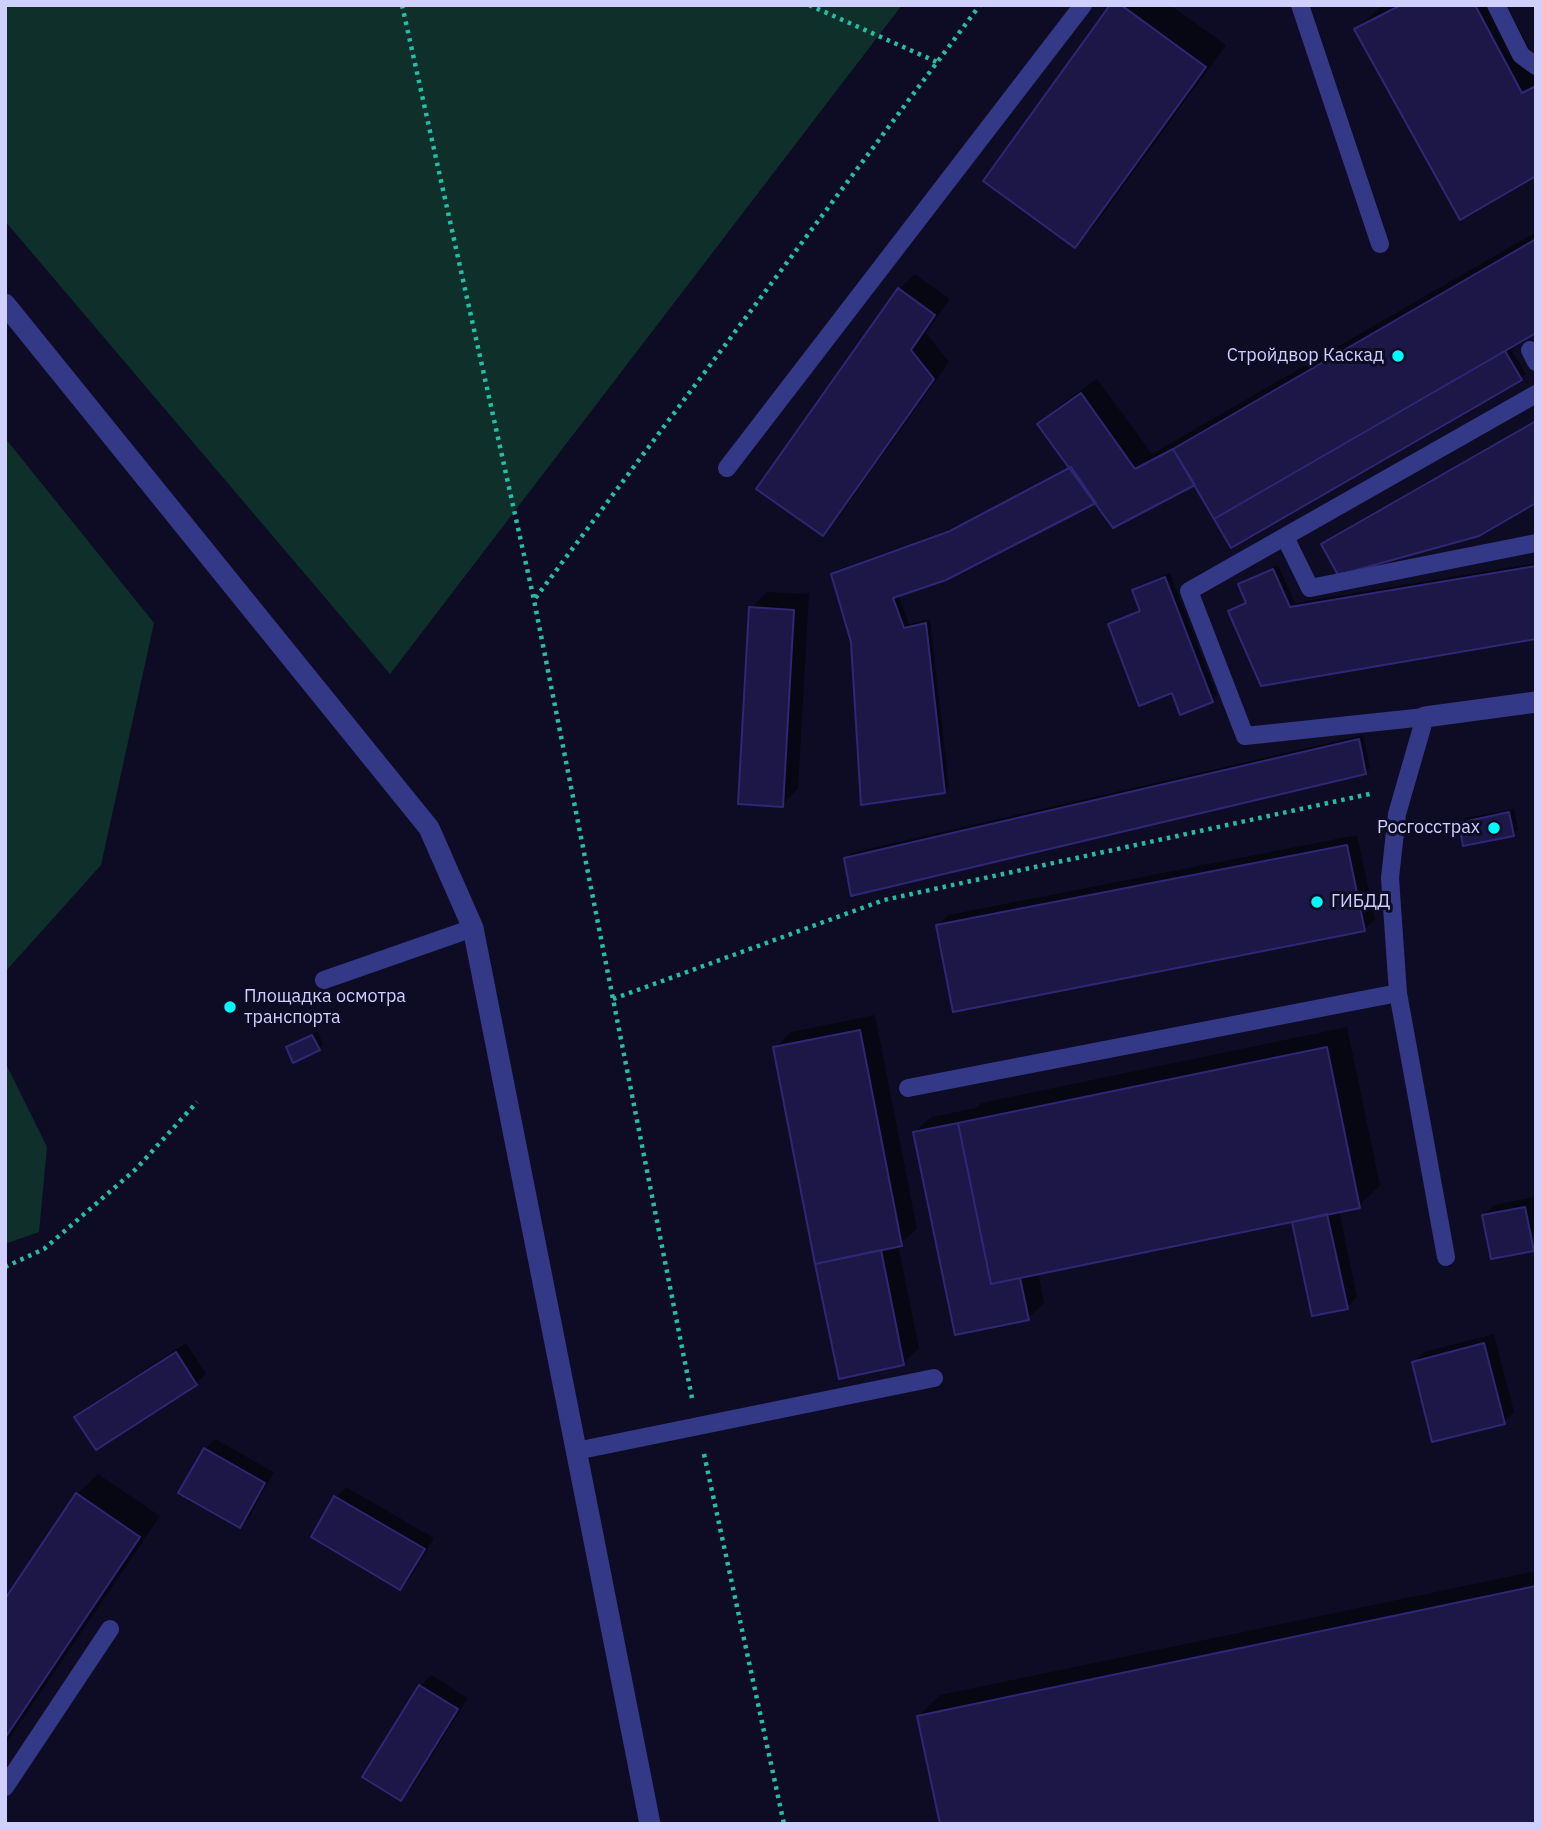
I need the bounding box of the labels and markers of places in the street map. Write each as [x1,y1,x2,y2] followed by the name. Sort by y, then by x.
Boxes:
[1227,345,1384,367] place label: Стройдвор Каскад
[1390,348,1406,364] marker: Стройдвор Каскад
[1377,817,1480,839] place label: Росгосстрах
[1486,820,1502,836] marker: Росгосстрах
[1331,891,1390,913] place label: ГИБДД
[1309,894,1325,910] marker: ГИБДД
[244,986,406,1028] place label: Площадка осмотра транспорта
[222,999,238,1015] marker: Площадка осмотра транспорта

